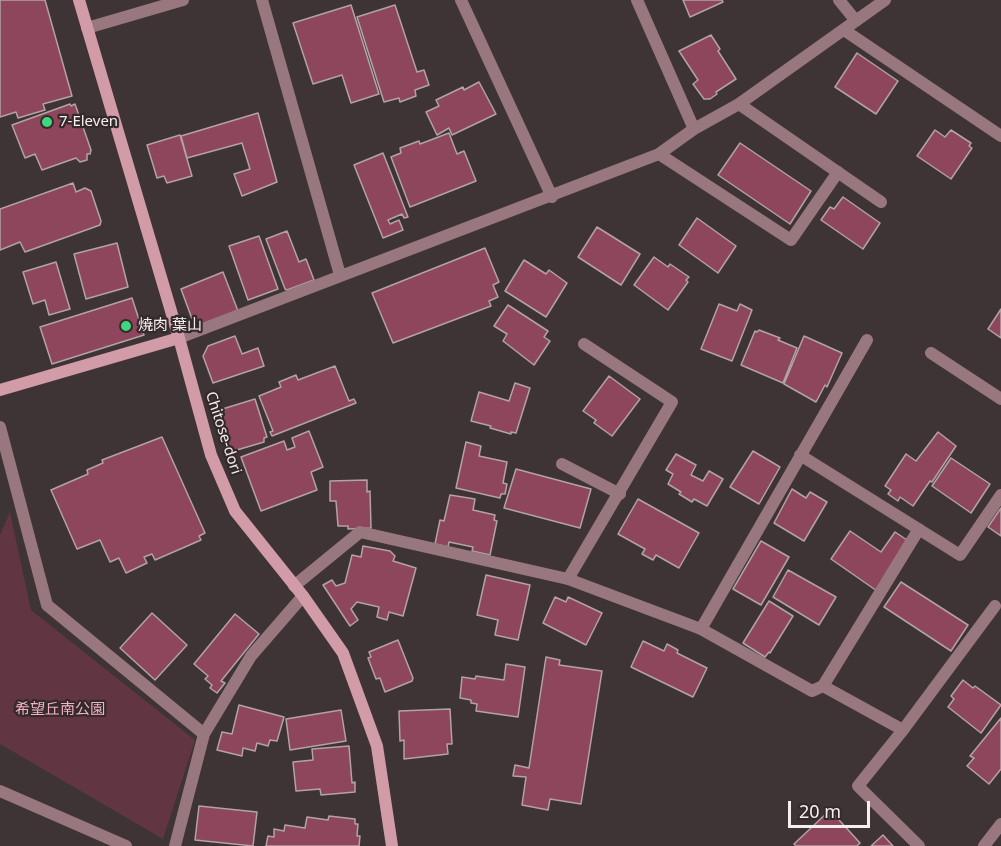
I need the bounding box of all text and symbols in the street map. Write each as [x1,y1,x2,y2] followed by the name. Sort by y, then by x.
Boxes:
[59,113,118,131] place label: 7-Eleven
[40,115,54,129] marker: 7-Eleven
[138,317,202,335] place label: 焼肉 葉山
[119,319,133,333] marker: 焼肉 葉山
[201,389,245,477] street label: Chitose-dori
[15,701,105,719] park label: 希望丘南公園
[791,789,874,827] scale bar
[799,799,841,823] text: 20 m

